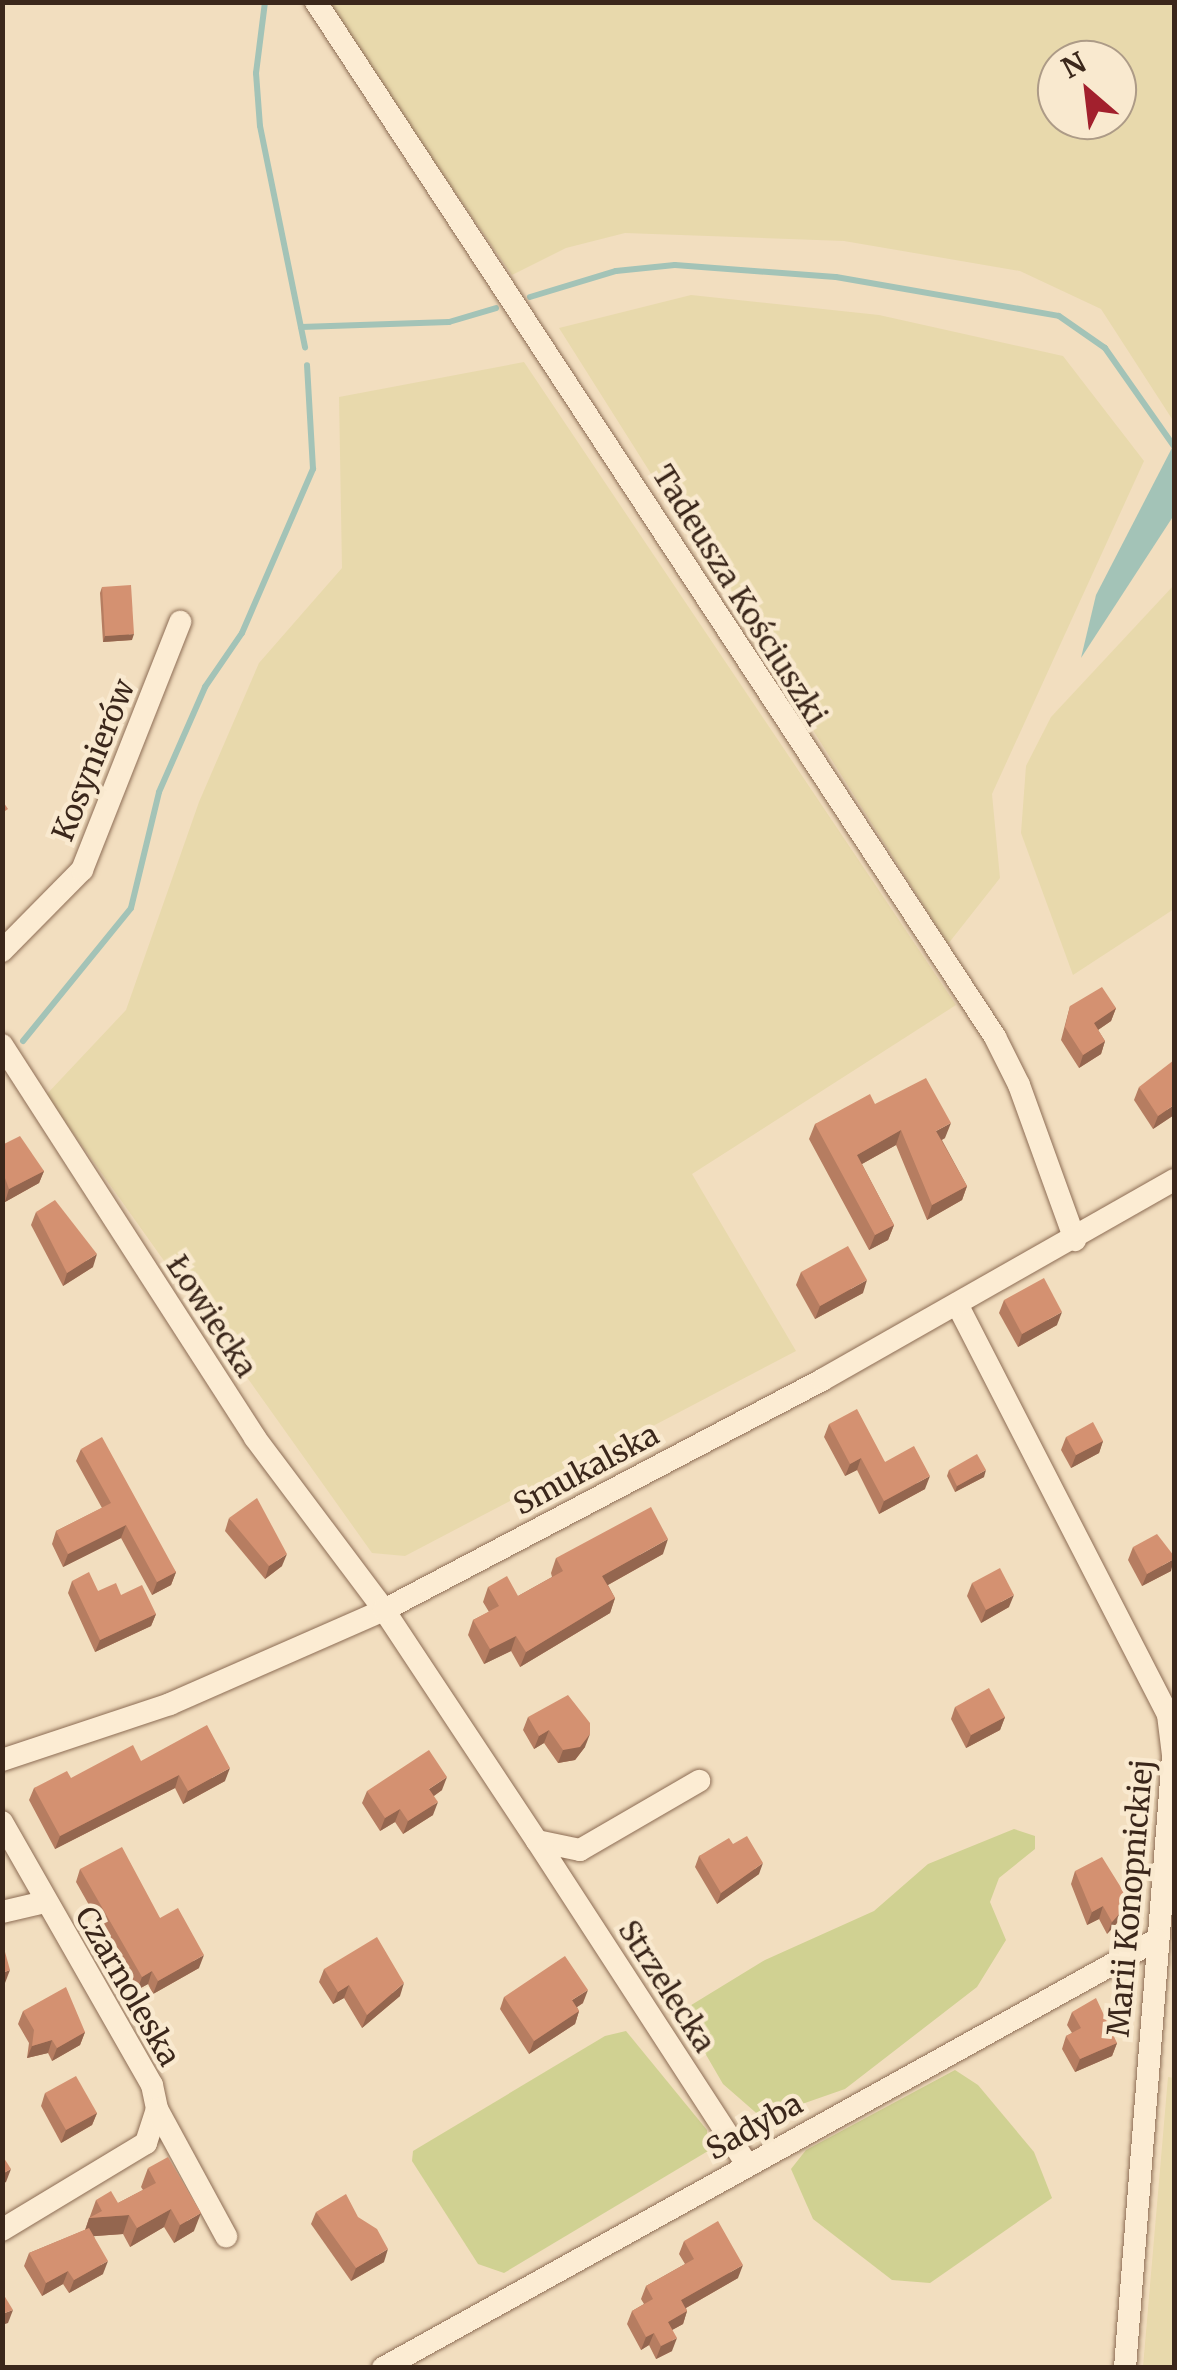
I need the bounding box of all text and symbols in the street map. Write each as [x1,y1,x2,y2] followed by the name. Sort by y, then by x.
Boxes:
[1037,40,1137,140] north arrow
[1056,44,1092,86] text: N
[645,458,835,732] street label: Tadeusza Kościuszki
[44,674,142,846] street label: Kosynierów
[159,1248,265,1384] street label: Łowiecka
[507,1416,665,1522] street label: Smukalska
[1100,1758,1160,2038] street label: Marii Konopnickiej
[68,1900,188,2072] street label: Czarnoleska
[611,1913,723,2059] street label: Strzelecka
[700,2085,808,2167] street label: Sadyba

